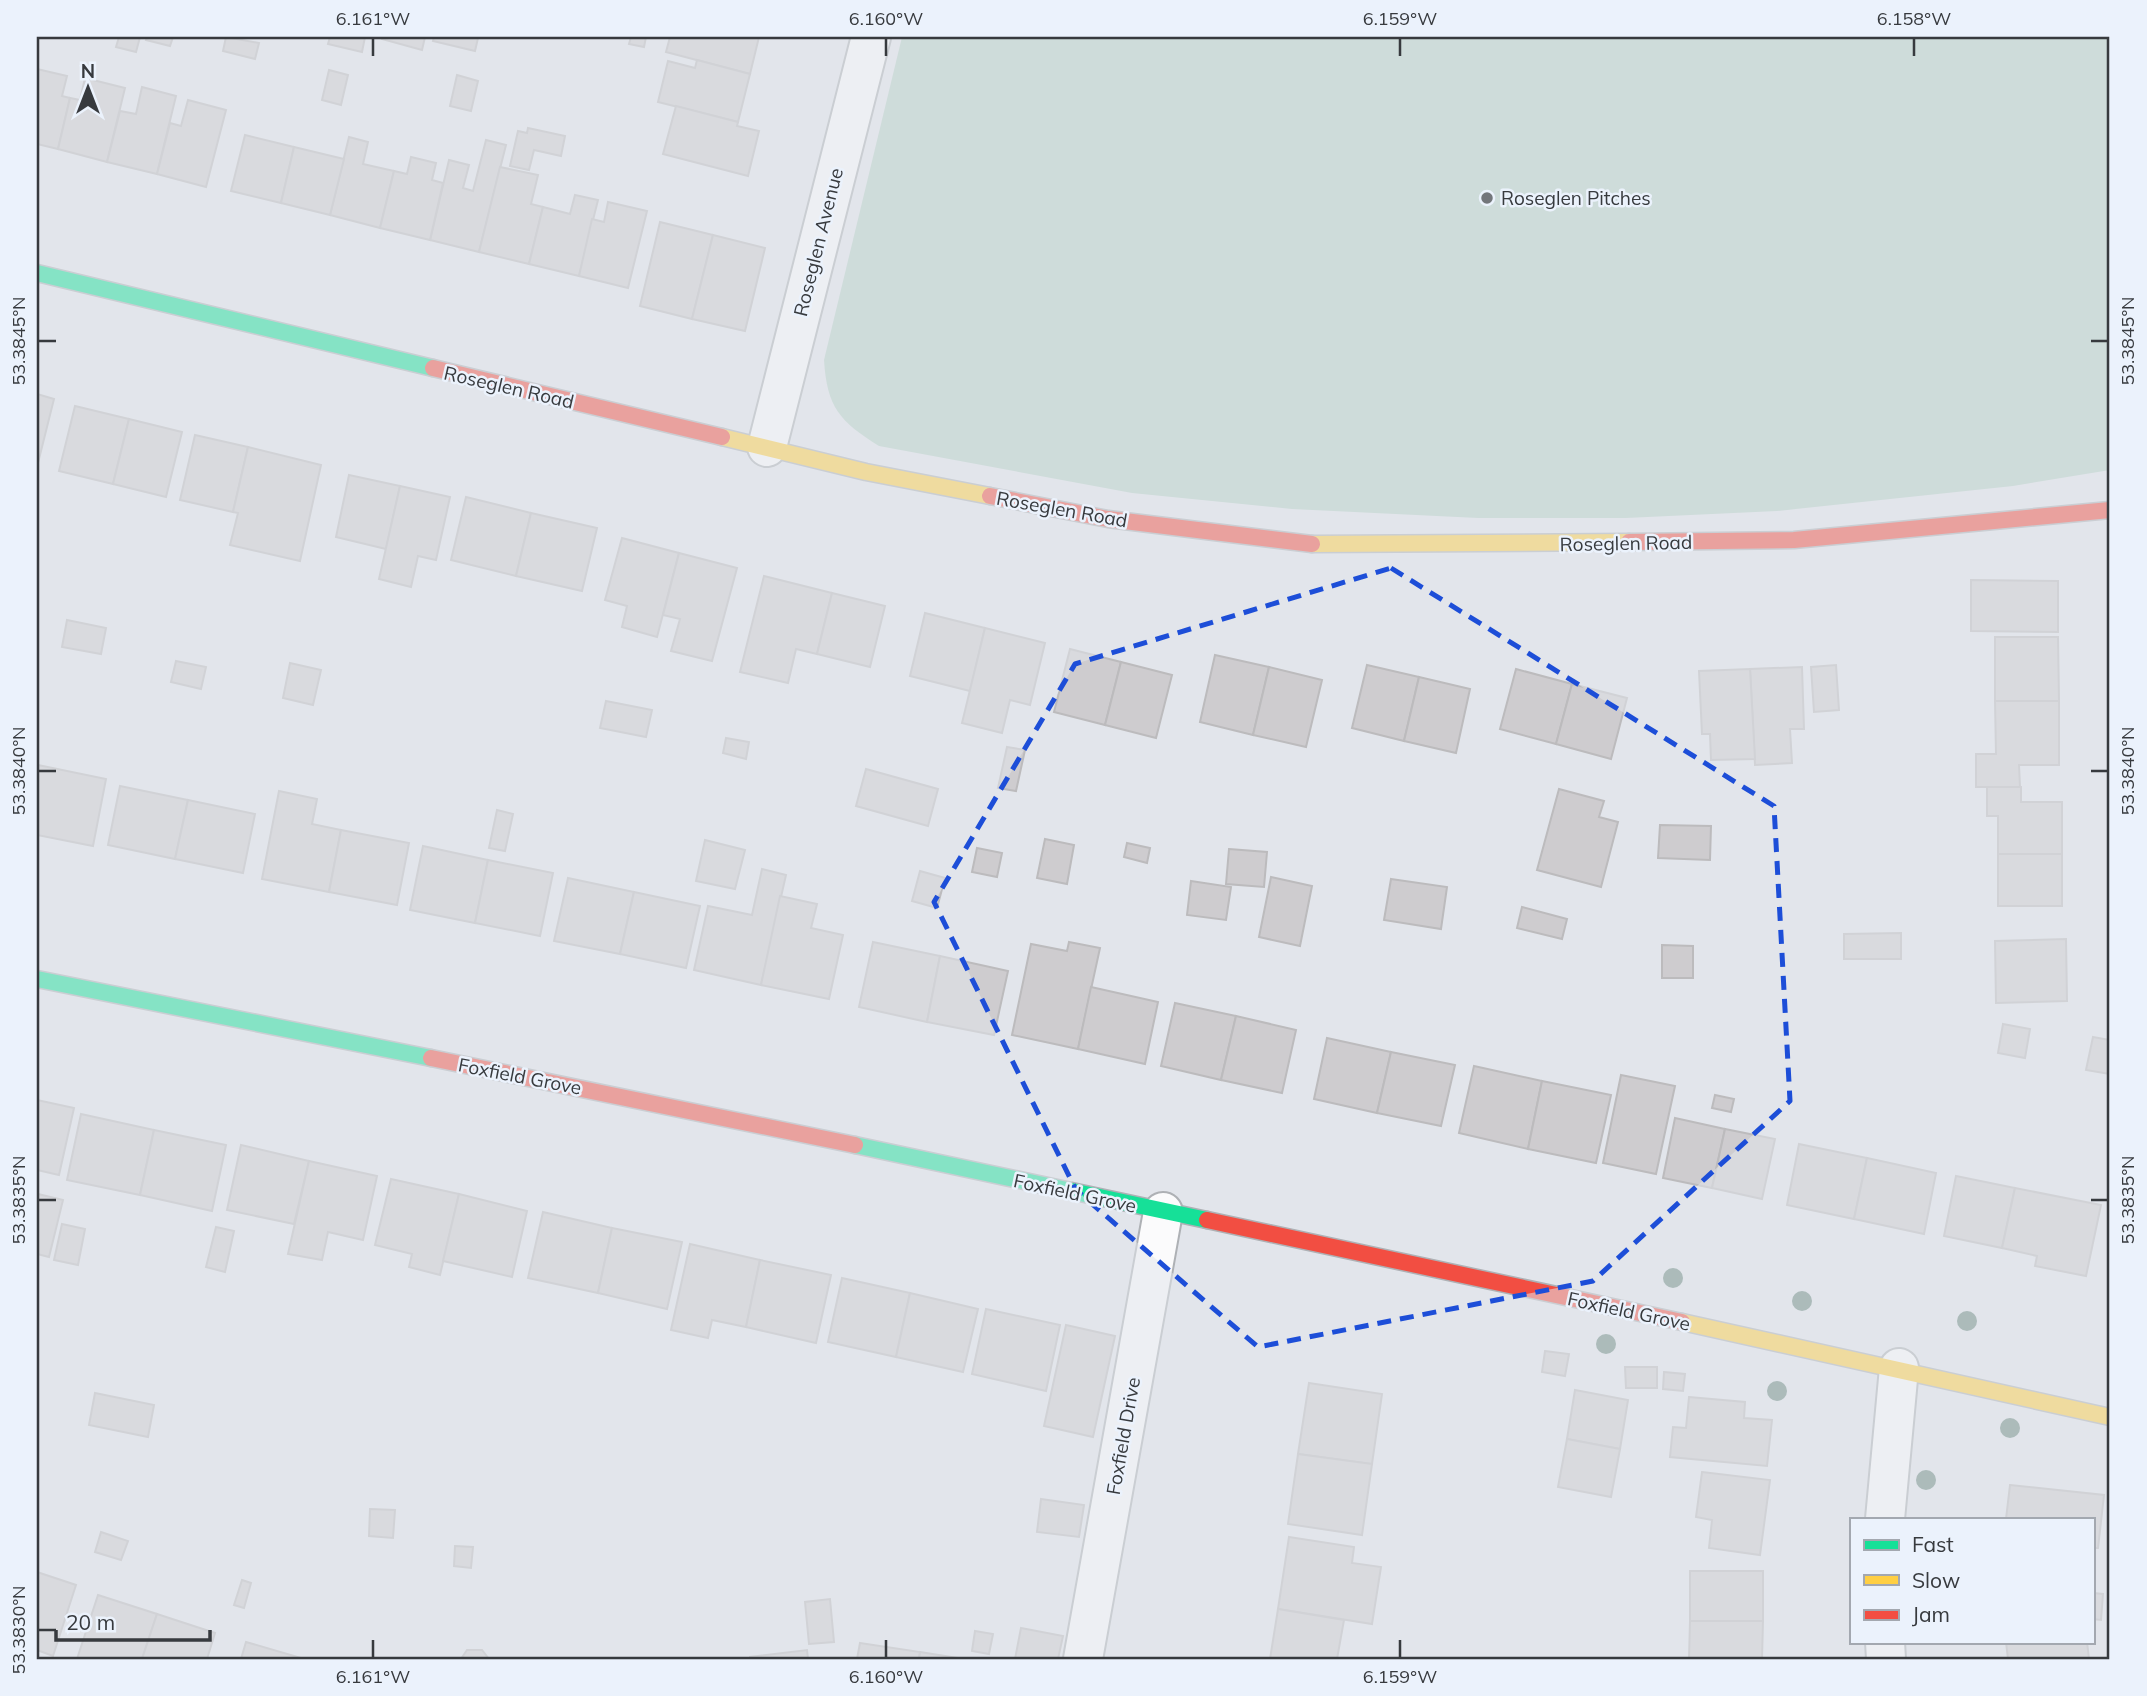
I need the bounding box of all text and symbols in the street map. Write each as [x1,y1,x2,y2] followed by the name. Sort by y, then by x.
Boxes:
[336,7,410,30] text: 6.161°W
[849,7,923,30] text: 6.160°W
[1363,7,1437,30] text: 6.159°W
[1877,7,1951,30] text: 6.158°W
[52,52,122,122] north arrow
[81,59,95,83] text: N
[788,165,848,319] street label: Roseglen Avenue
[1501,186,1651,210] place label: Roseglen Pitches
[1479,190,1495,206] marker: Roseglen Pitches
[7,296,30,386] text: 53.3845°N
[2116,296,2139,386] text: 53.3845°N
[442,360,576,414] street label: Roseglen Road
[995,486,1129,532] street label: Roseglen Road
[1560,530,1692,556] street label: Roseglen Road
[7,726,30,816] text: 53.3840°N
[2116,726,2139,816] text: 53.3840°N
[456,1052,584,1100] street label: Foxfield Grove
[7,1155,30,1245] text: 53.3835°N
[2116,1155,2139,1245] text: 53.3835°N
[1011,1168,1139,1218] street label: Foxfield Grove
[1565,1286,1693,1336] street label: Foxfield Grove
[1101,1375,1145,1497] street label: Foxfield Drive
[1850,1518,2094,1644] legend
[1912,1531,1954,1557] text: Fast
[1912,1567,1960,1593] text: Slow
[7,1585,30,1675] text: 53.3830°N
[56,1598,210,1642] scale bar
[1912,1601,1950,1627] text: Jam
[66,1609,115,1635] text: 20 m
[336,1665,410,1688] text: 6.161°W
[849,1665,923,1688] text: 6.160°W
[1363,1665,1437,1688] text: 6.159°W

